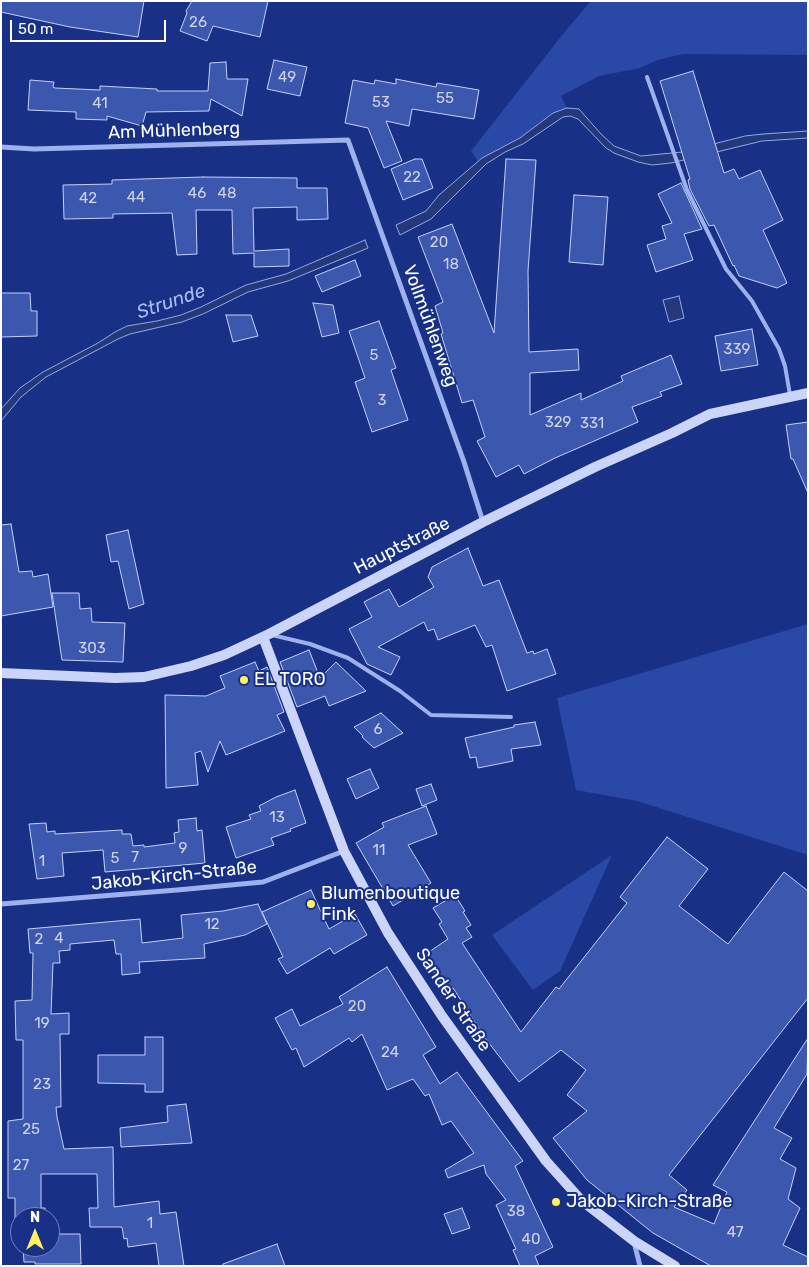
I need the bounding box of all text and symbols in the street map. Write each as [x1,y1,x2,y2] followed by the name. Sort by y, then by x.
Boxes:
[12,10,169,42] scale bar
[189,14,207,32] house number: 26
[18,20,53,38] text: 50 m
[278,69,296,87] house number: 49
[436,90,454,108] house number: 55
[372,94,390,112] house number: 53
[92,95,108,113] house number: 41
[108,118,240,144] street label: Am Mühlenberg
[403,169,421,187] house number: 22
[188,185,206,203] house number: 46
[218,185,236,203] house number: 48
[127,189,145,207] house number: 44
[79,190,97,208] house number: 42
[430,234,448,252] house number: 20
[443,256,459,274] house number: 18
[398,262,462,390] street label: Vollmühlenweg
[134,280,208,324] water label: Strunde
[724,341,750,359] house number: 339
[370,347,378,365] house number: 5
[377,392,387,410] house number: 3
[545,414,571,432] house number: 329
[580,415,604,433] house number: 331
[350,513,454,579] street label: Hauptstraße
[78,640,106,658] house number: 303
[254,669,326,691] place label: EL TORO
[238,674,250,686] marker: EL TORO
[373,721,383,739] house number: 6
[269,809,285,827] house number: 13
[179,840,187,858] house number: 9
[373,842,385,860] house number: 11
[131,849,139,867] house number: 7
[111,850,119,868] house number: 5
[39,853,45,871] house number: 1
[90,857,258,895] street label: Jakob-Kirch-Straße
[321,883,460,926] place label: Blumenboutique Fink
[305,898,317,910] marker: Blumenboutique Fink
[204,916,220,934] house number: 12
[54,930,64,948] house number: 4
[35,931,43,949] house number: 2
[411,944,495,1056] street label: Sander Straße
[348,998,366,1016] house number: 20
[34,1015,50,1033] house number: 19
[381,1044,399,1062] house number: 24
[33,1076,51,1094] house number: 23
[22,1121,40,1139] house number: 25
[13,1157,29,1175] house number: 27
[566,1191,732,1213] place label: Jakob-Kirch-Straße
[550,1196,562,1208] marker: Jakob-Kirch-Straße
[507,1203,525,1221] house number: 38
[10,1207,60,1257] north arrow
[30,1209,40,1226] text: N
[147,1215,153,1233] house number: 1
[727,1224,743,1242] house number: 47
[522,1231,540,1249] house number: 40

